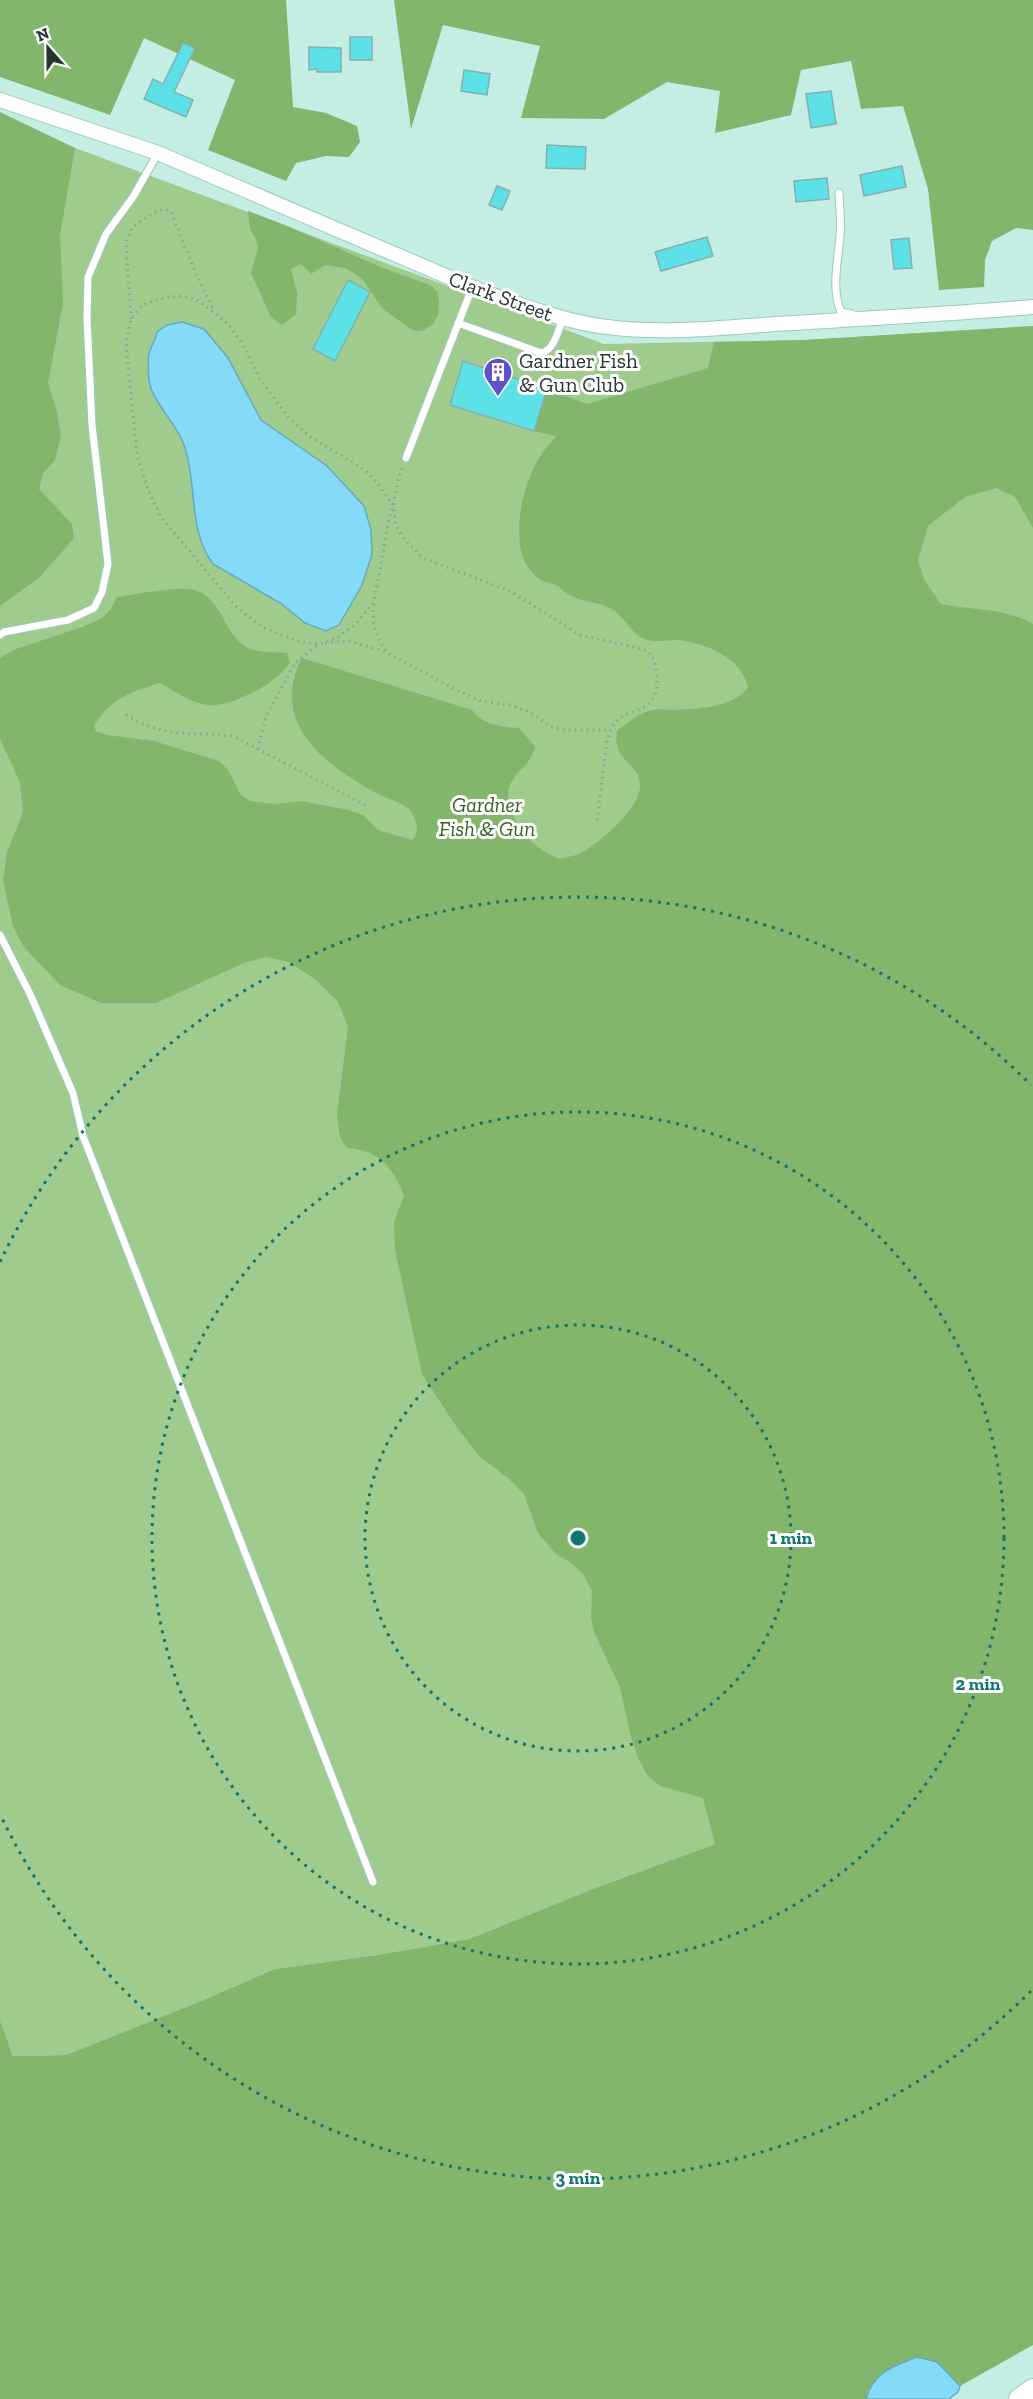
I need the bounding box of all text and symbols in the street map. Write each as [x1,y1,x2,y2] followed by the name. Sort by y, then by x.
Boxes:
[18,18,78,78] north arrow
[34,23,52,46] text: N
[446,266,557,326] street label: Clark Street
[519,348,638,397] place label: Gardner Fish & Gun Club
[482,356,514,398] building icon: Gardner Fish & Gun Club
[439,792,535,841] park label: Gardner Fish & Gun
[770,1527,813,1549] text: 1 min
[568,1528,588,1548] centre of rings
[956,1673,1001,1695] text: 2 min
[556,2167,601,2189] text: 3 min

